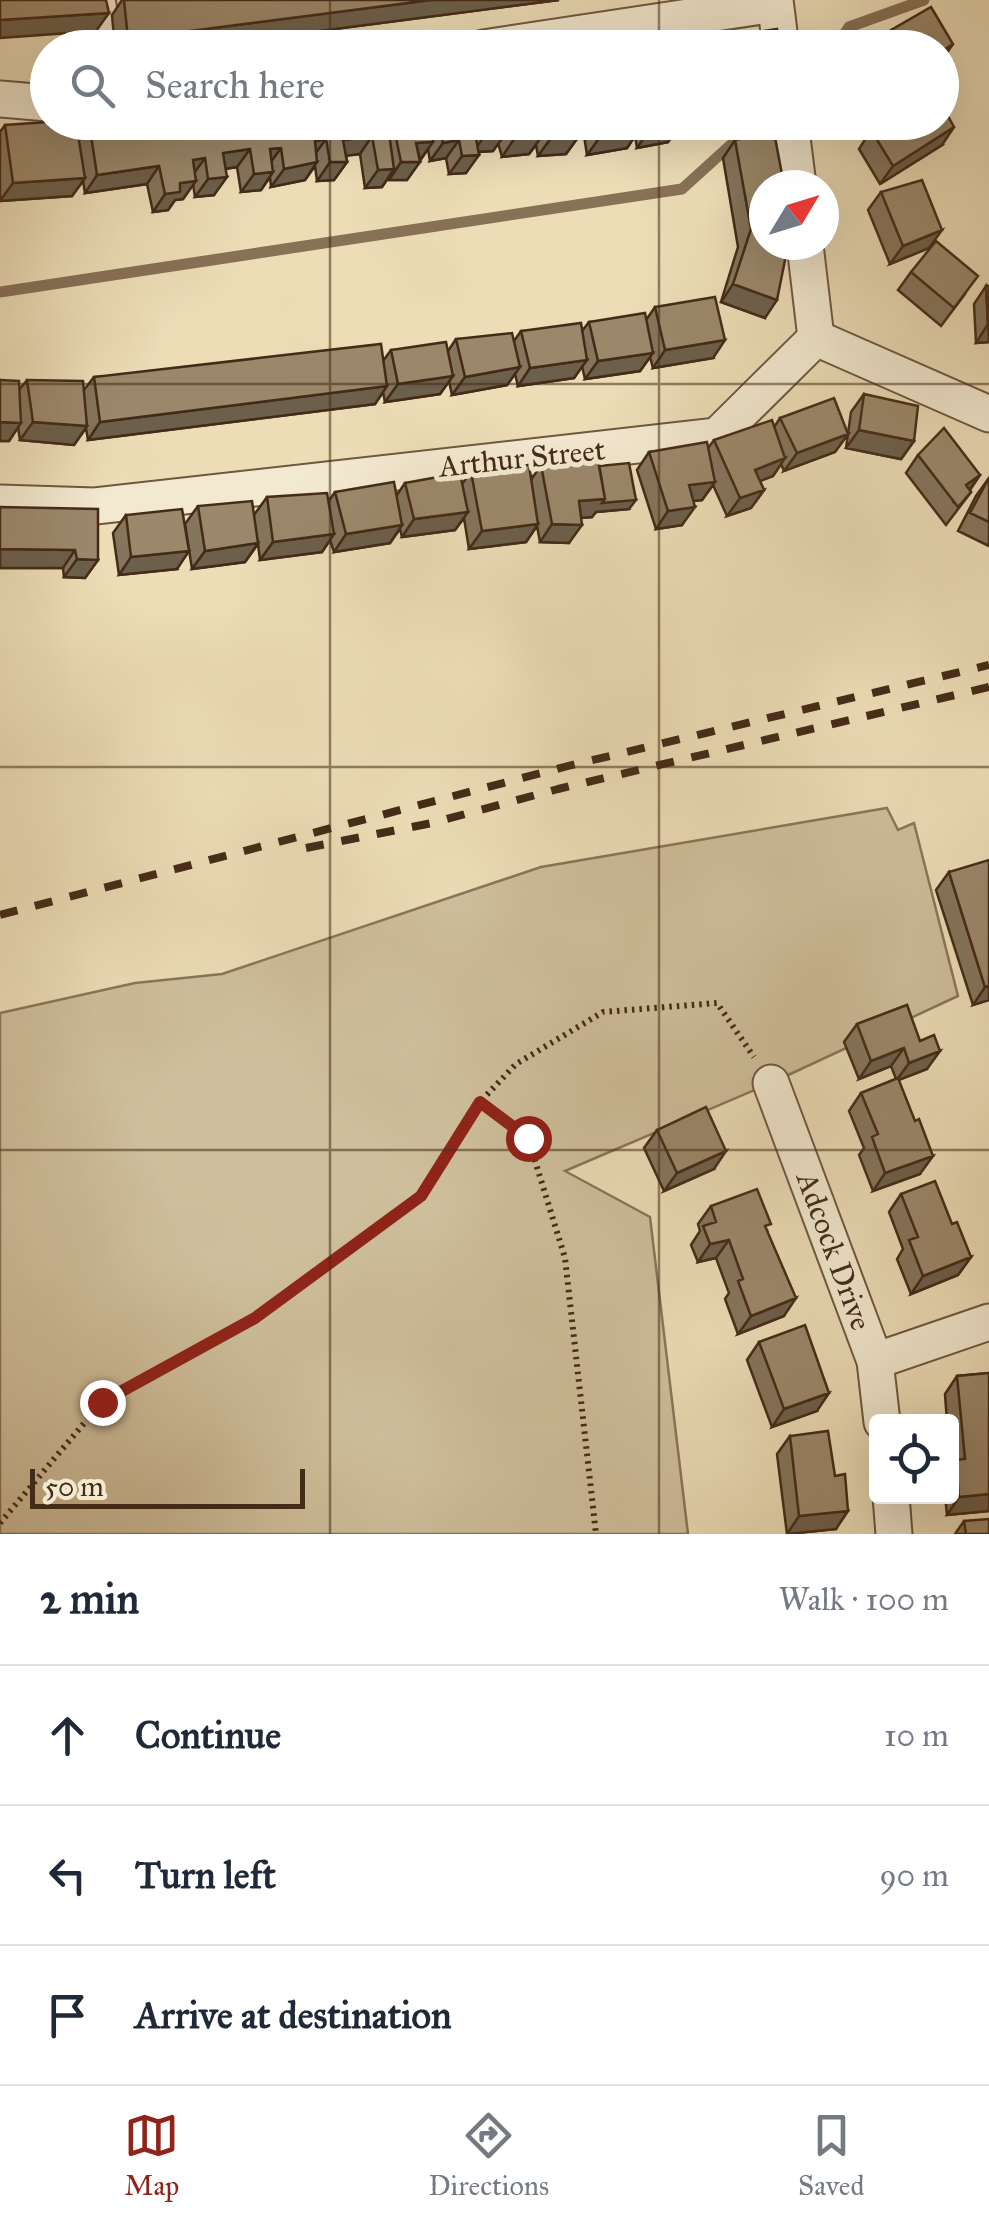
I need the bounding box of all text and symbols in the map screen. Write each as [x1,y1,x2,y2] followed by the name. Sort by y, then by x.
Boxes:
[30,30,959,140] search box
[65,58,120,113] icon: search
[145,62,325,108] text: Search here
[749,170,839,260] north arrow
[435,431,607,485] street label: Arthur Street
[506,1116,552,1162] route start
[788,1165,879,1335] street label: Adcock Drive
[80,1380,126,1426] route end
[869,1414,959,1504] map controls
[869,1414,959,1504] button: locate
[30,1464,305,1508] scale bar
[45,1469,104,1504] text: 50 m
[40,1573,139,1625] text: 2 min
[779,1580,949,1619] text: Walk · 100 m
[40,1708,95,1763] icon: ahead
[135,1712,281,1758] text: Continue
[884,1716,949,1755] text: 10 m
[40,1848,95,1903] icon: left
[135,1852,276,1898] text: Turn left
[879,1856,949,1895] text: 90 m
[40,1988,95,2043] icon: arrive
[135,1992,452,2038] text: Arrive at destination
[124,2108,179,2203] tab: Map
[428,2108,549,2203] tab: Directions
[798,2108,865,2203] tab: Saved

